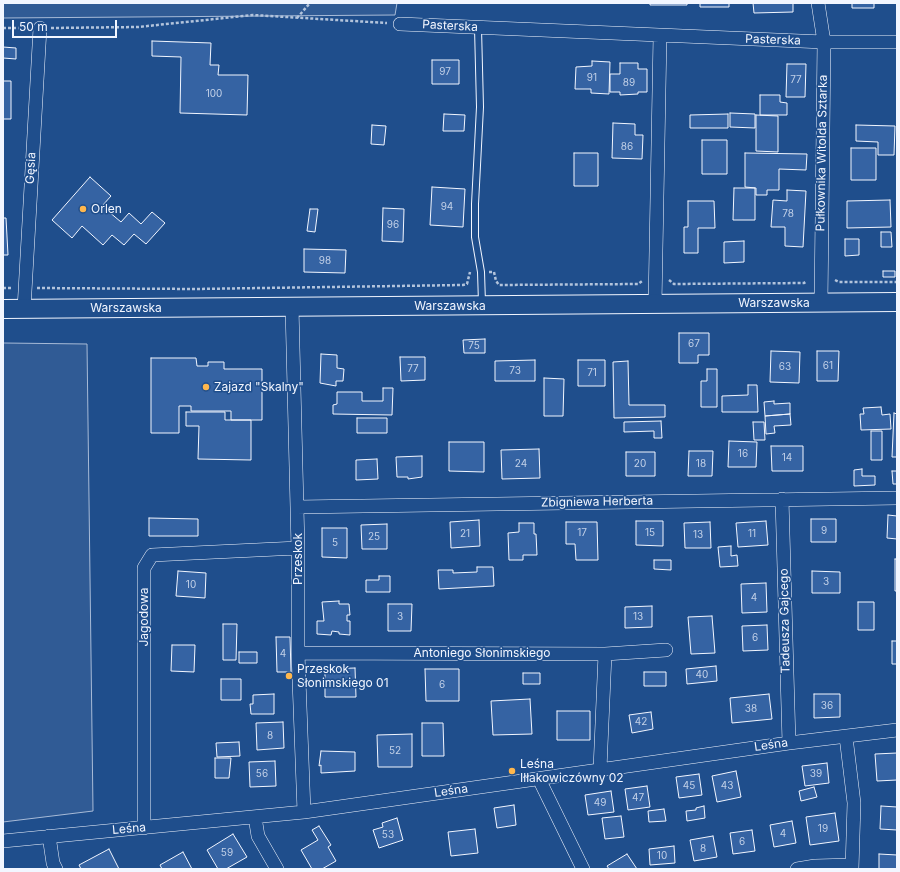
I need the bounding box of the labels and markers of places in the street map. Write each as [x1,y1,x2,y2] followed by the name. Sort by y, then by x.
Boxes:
[91,202,122,216] place label: Orlen
[78,204,88,214] marker: Orlen
[214,380,304,394] place label: Zajazd "Skalny"
[201,382,211,392] marker: Zajazd "Skalny"
[297,662,389,690] place label: Przeskok Słonimskiego 01
[284,671,294,681] marker: Przeskok Słonimskiego 01
[520,757,624,785] place label: Leśna Iłłakowiczówny 02
[507,766,517,776] marker: Leśna Iłłakowiczówny 02

